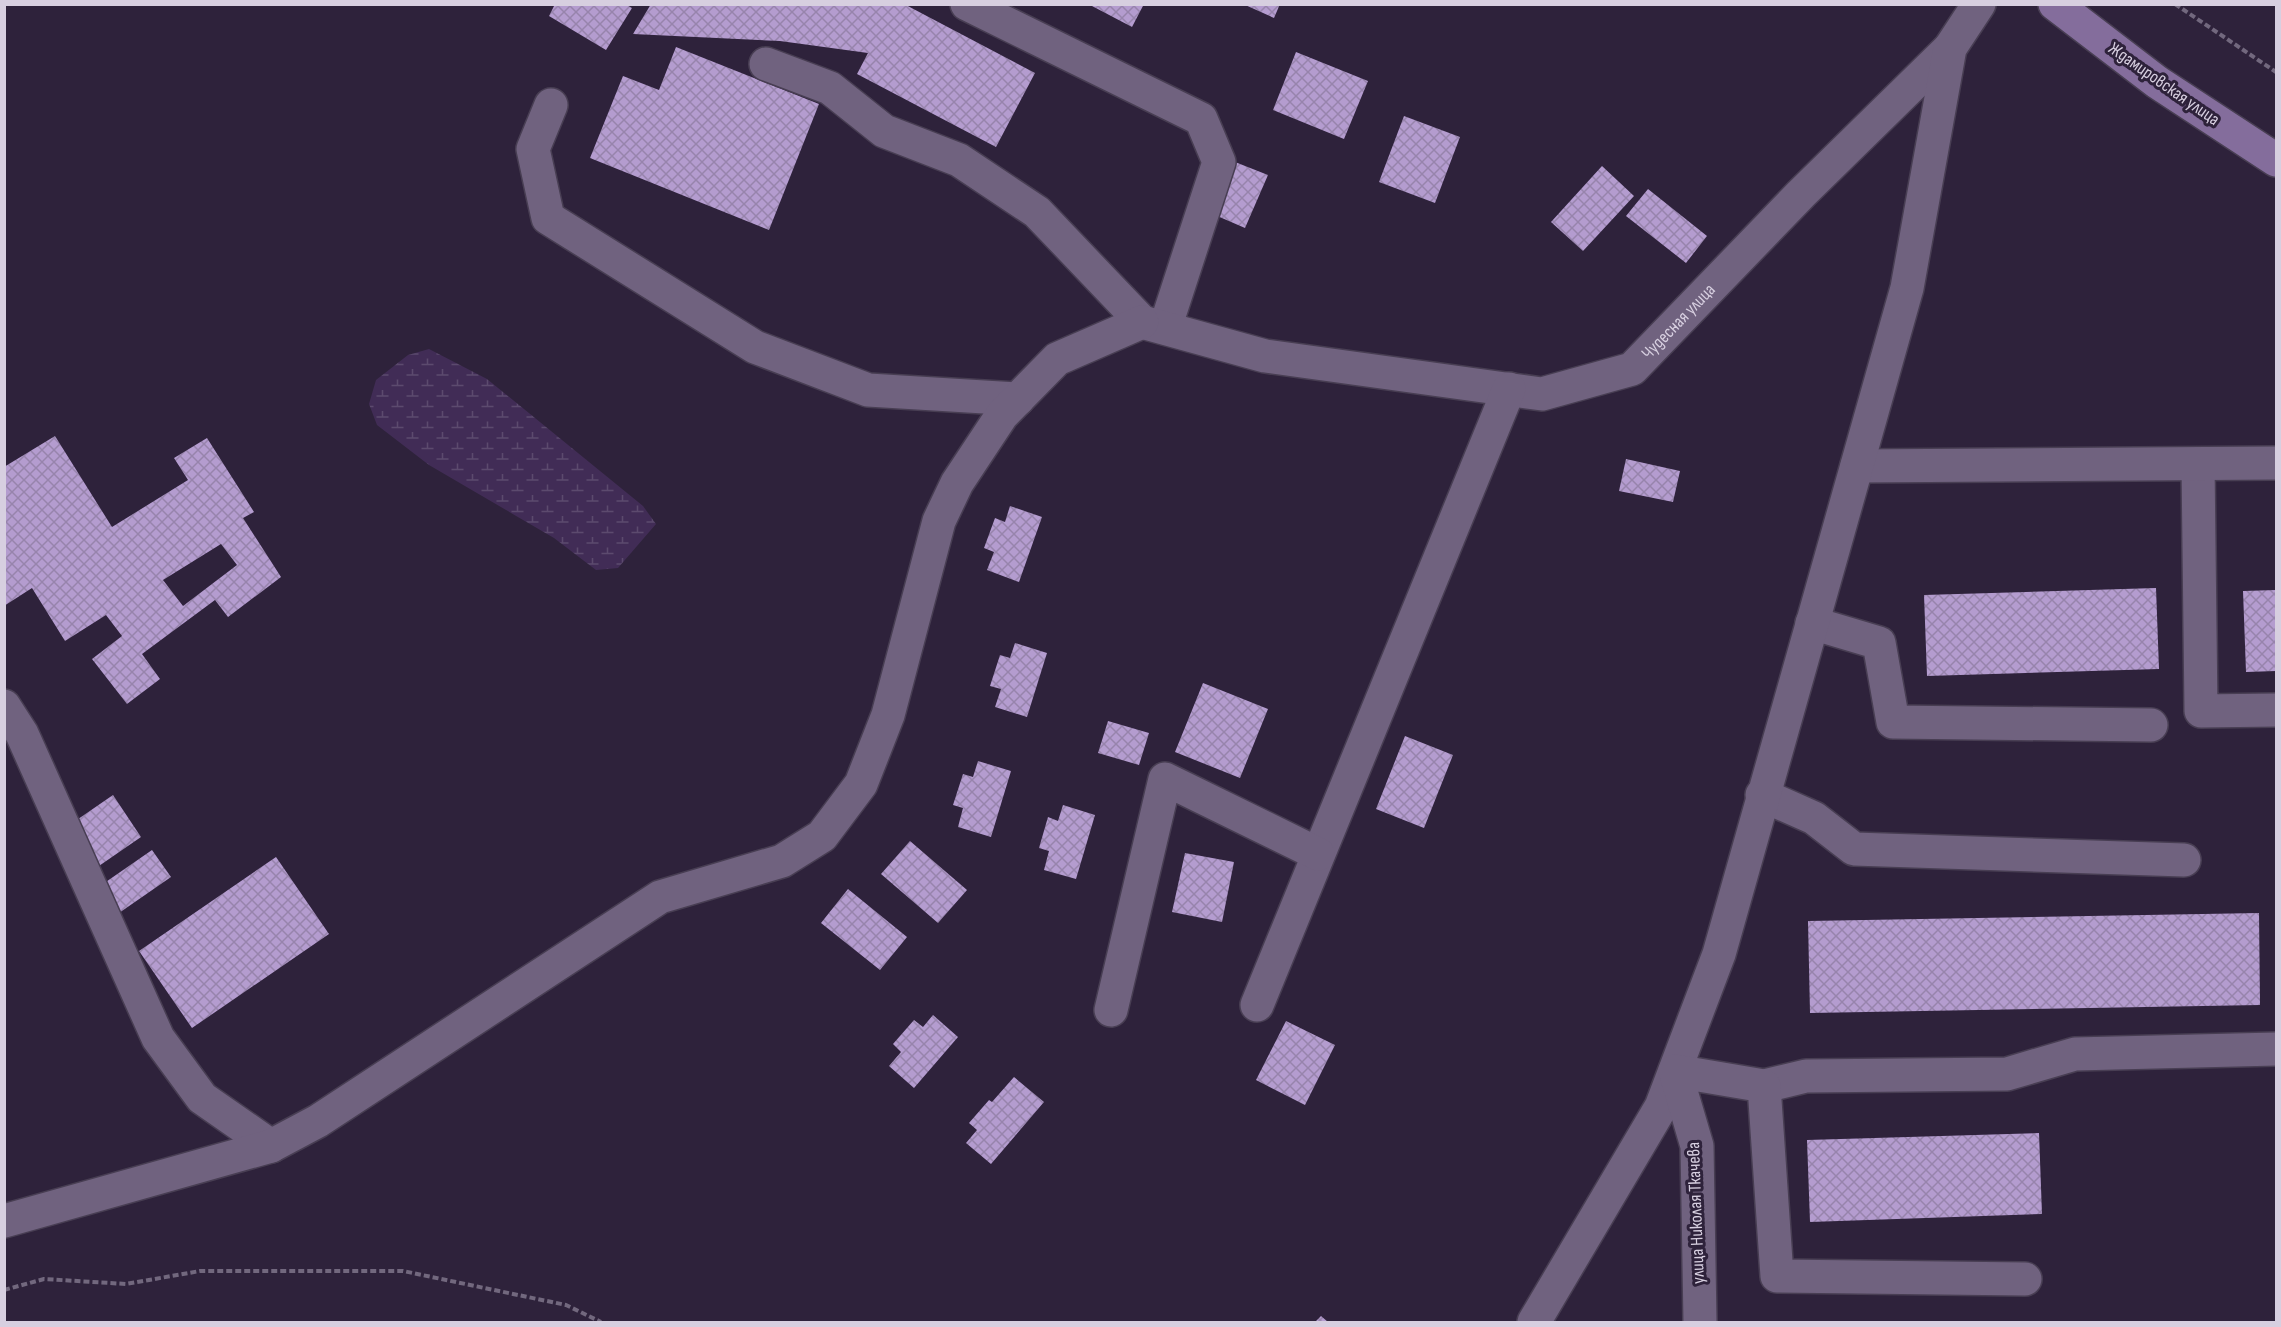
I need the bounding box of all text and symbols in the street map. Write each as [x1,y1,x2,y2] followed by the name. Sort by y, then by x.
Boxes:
[2104,38,2224,130] street label: Ждамировская улица
[1637,279,1719,363] street label: Чудесная улица
[1683,1142,1709,1284] street label: улица Николая Ткачева

